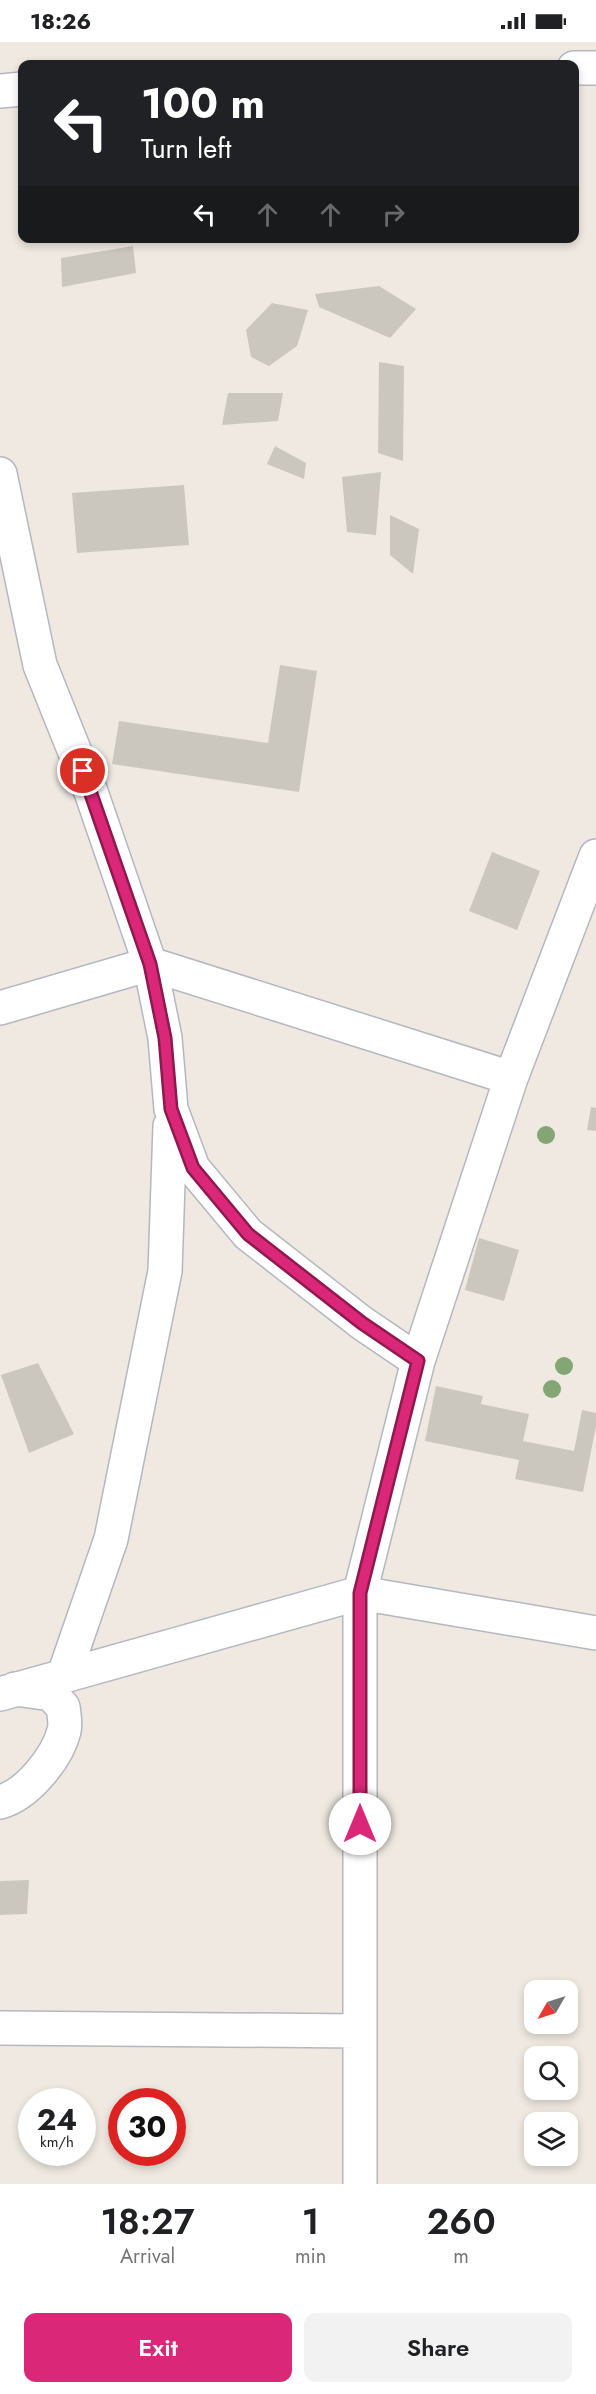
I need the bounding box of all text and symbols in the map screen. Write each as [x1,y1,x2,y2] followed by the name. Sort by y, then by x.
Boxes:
[30,5,91,37] text: 18:26
[141,73,265,134] text: 100 m
[42,84,120,162] icon: left
[141,129,231,168] text: Turn left
[188,198,221,231] icon: left
[251,198,284,231] icon: ahead
[314,198,347,231] icon: ahead
[377,198,410,231] icon: right
[57,745,108,796] pin
[66,754,99,787] icon: arrive
[328,1792,392,1856] position arrow
[524,1980,578,2034] north arrow
[524,1980,578,2166] map controls
[524,2046,578,2100] button: search
[108,2088,186,2166] speed limit sign: 30
[37,2098,77,2141] text: 24
[524,2112,578,2166] button: layers
[40,2131,74,2153] text: km/h
[100,2195,195,2247] text: 18:27
[302,2195,320,2247] text: 1
[427,2195,496,2247] text: 260
[120,2242,175,2271] text: Arrival
[295,2242,326,2271] text: min
[453,2242,469,2271] text: m
[24,2313,292,2382] button: Exit
[304,2313,572,2382] button: Share

